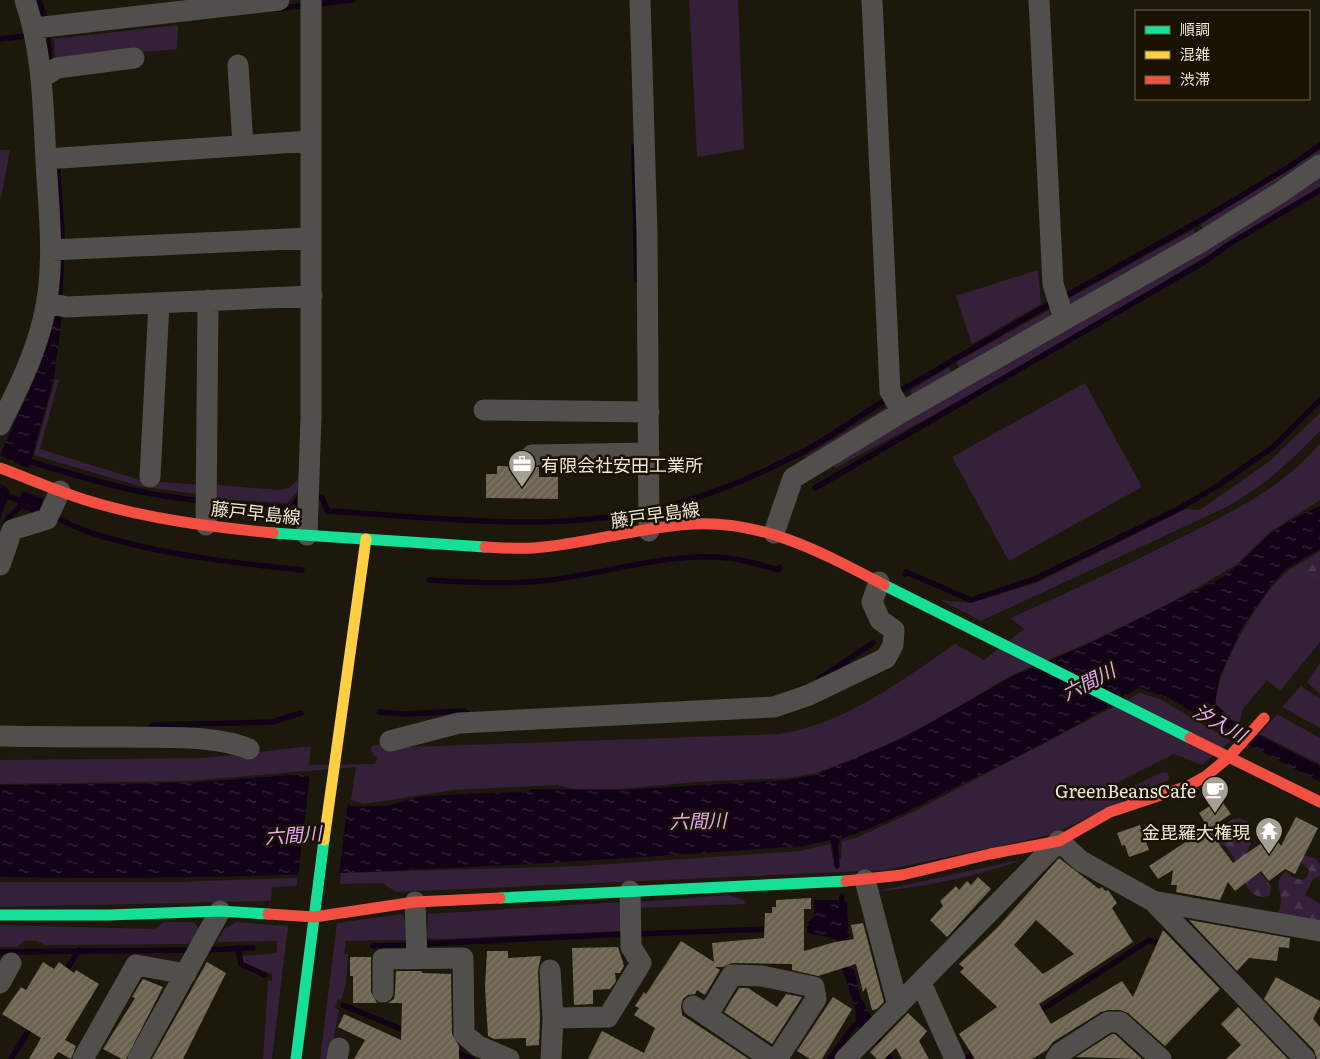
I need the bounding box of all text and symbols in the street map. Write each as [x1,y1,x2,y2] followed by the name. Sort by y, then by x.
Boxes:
[1135,10,1310,100] legend
[1180,17,1210,40] text: 順調
[1180,42,1210,65] text: 混雑
[1180,67,1210,90] text: 渋滞
[507,449,537,488] office icon: 有限会社安田工業所
[541,451,703,478] place label: 有限会社安田工業所
[210,494,302,530] street label: 藤戸早島線
[609,494,701,534] street label: 藤戸早島線
[1056,655,1122,706] water label: 六間川
[1188,696,1253,749] water label: 汐入川
[1200,775,1230,814] cafe icon: GreenBeansCafe
[1055,777,1196,804] place label: GreenBeansCafe
[669,805,729,835] water label: 六間川
[1254,816,1284,855] temple icon: 金毘羅大権現
[264,818,324,850] water label: 六間川
[1142,818,1250,845] place label: 金毘羅大権現

